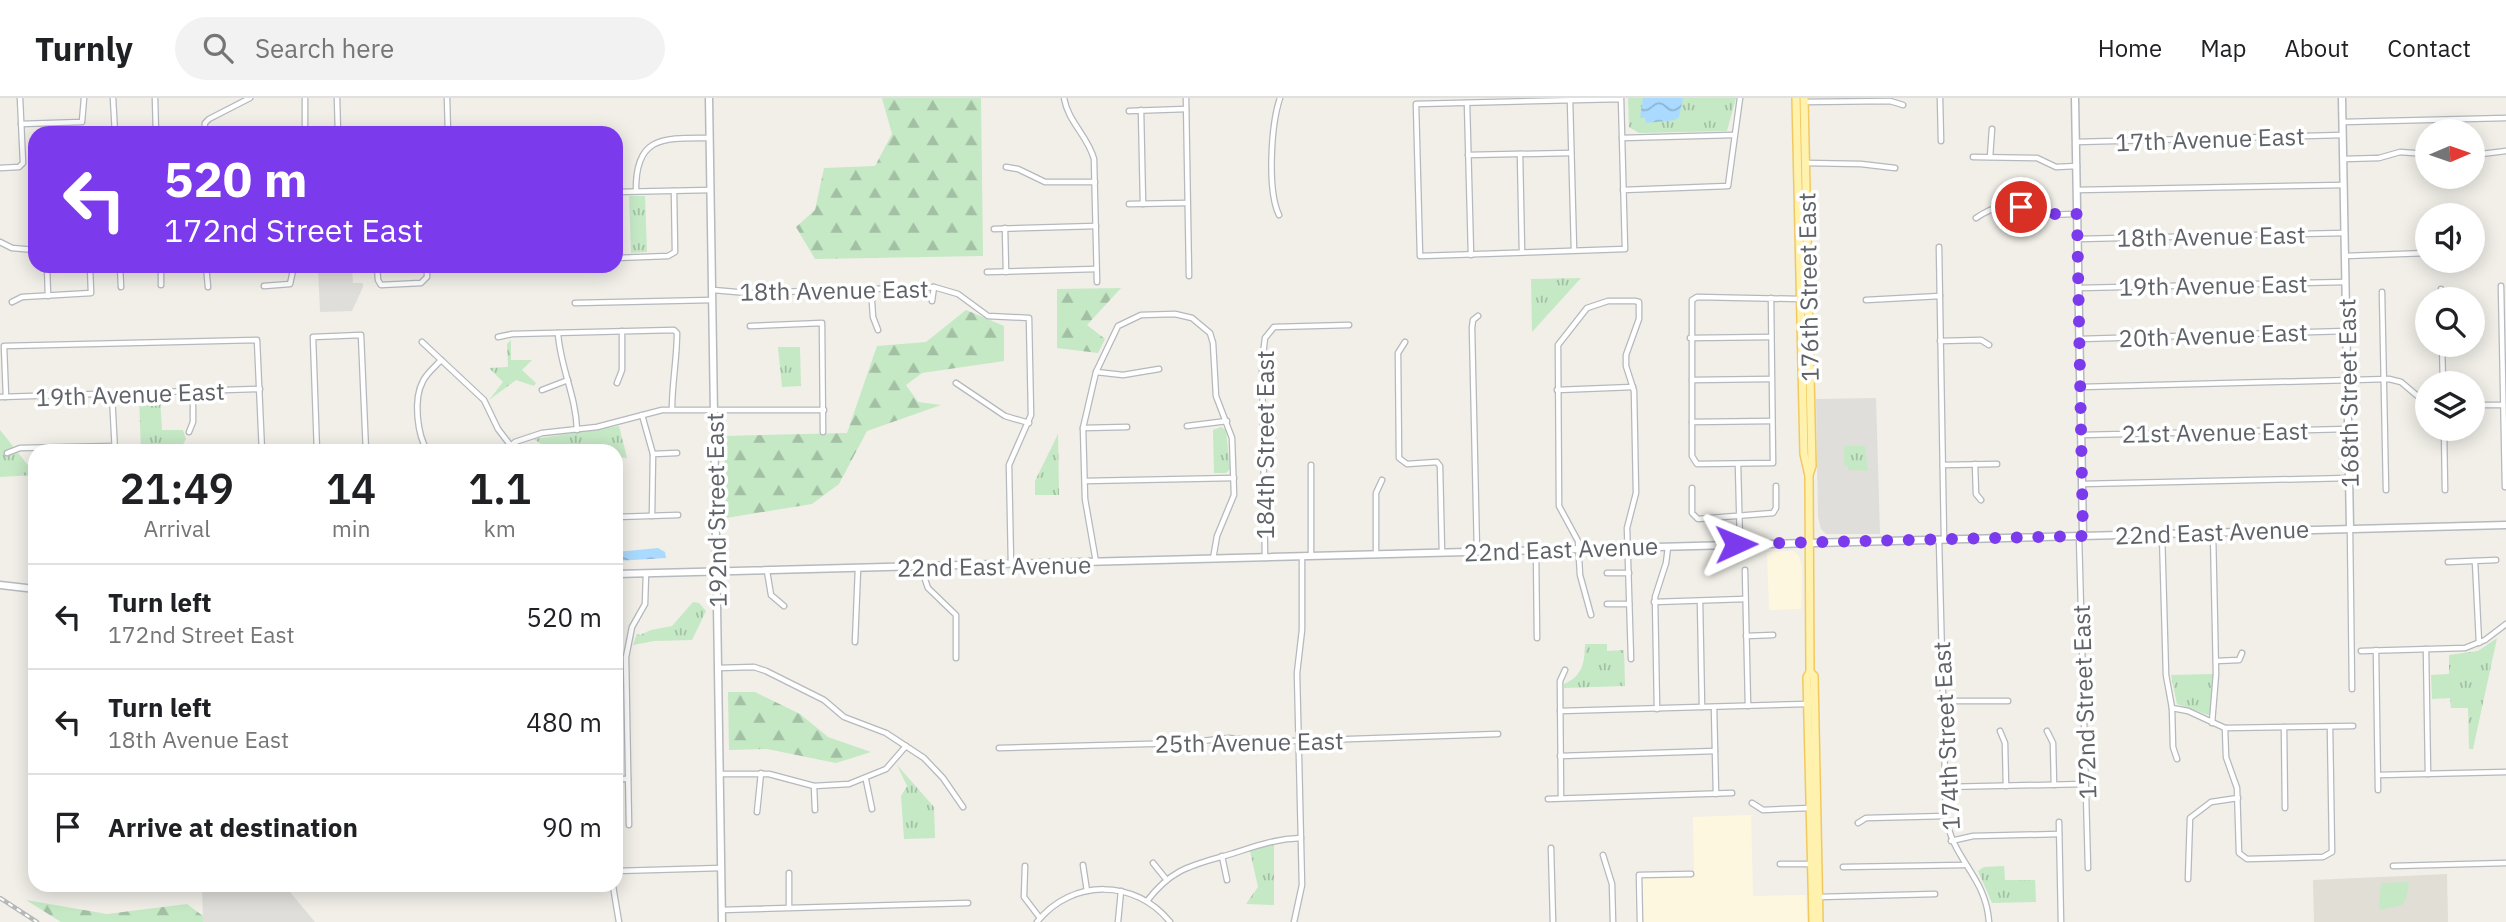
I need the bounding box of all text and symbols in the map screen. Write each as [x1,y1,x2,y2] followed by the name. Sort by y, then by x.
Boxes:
[175,17,665,80] search box
[35,27,133,70] text: Turnly
[199,29,237,67] icon: search
[255,31,394,65] text: Search here
[2098,32,2162,64] text: Home
[2200,32,2246,64] text: Map
[2284,32,2349,64] text: About
[2387,32,2471,64] text: Contact
[2415,119,2485,189] north arrow
[2415,119,2485,441] map controls
[2115,120,2305,158] street label: 17th Avenue East
[164,147,308,210] text: 520 m
[49,154,140,245] icon: left
[1991,177,2051,237] pin
[2002,188,2040,226] icon: arrive
[1790,192,1826,382] street label: 176th Street East
[2415,203,2485,273] button: sound
[164,209,424,251] text: 172nd Street East
[2116,218,2306,254] street label: 18th Avenue East
[2118,267,2308,303] street label: 19th Avenue East
[739,272,929,308] street label: 18th Avenue East
[2415,287,2485,357] button: search
[2330,298,2366,488] street label: 168th Street East
[2118,316,2308,354] street label: 20th Avenue East
[1249,350,1281,540] street label: 184th Street East
[2415,371,2485,441] button: layers
[35,375,225,413] street label: 19th Avenue East
[698,412,734,608] street label: 192nd Street East
[2121,414,2309,450] street label: 21st Avenue East
[120,461,234,516] text: 21:49
[326,461,376,516] text: 14
[468,461,531,516] text: 1.1
[1699,507,1773,581] position arrow
[143,513,210,543] text: Arrival
[332,513,371,543] text: min
[484,513,516,543] text: km
[2114,513,2310,551] street label: 22nd East Avenue
[1463,530,1659,568] street label: 22nd East Avenue
[896,548,1092,584] street label: 22nd East Avenue
[108,585,211,619] text: Turn left
[49,598,87,636] icon: left
[526,600,602,634] text: 520 m
[2065,604,2103,800] street label: 172nd Street East
[108,619,295,649] text: 172nd Street East
[1925,641,1967,831] street label: 174th Street East
[108,690,211,724] text: Turn left
[49,703,87,741] icon: left
[526,705,602,739] text: 480 m
[108,724,289,754] text: 18th Avenue East
[1154,724,1344,760] street label: 25th Avenue East
[49,808,87,846] icon: arrive
[108,810,358,844] text: Arrive at destination
[542,810,602,844] text: 90 m

